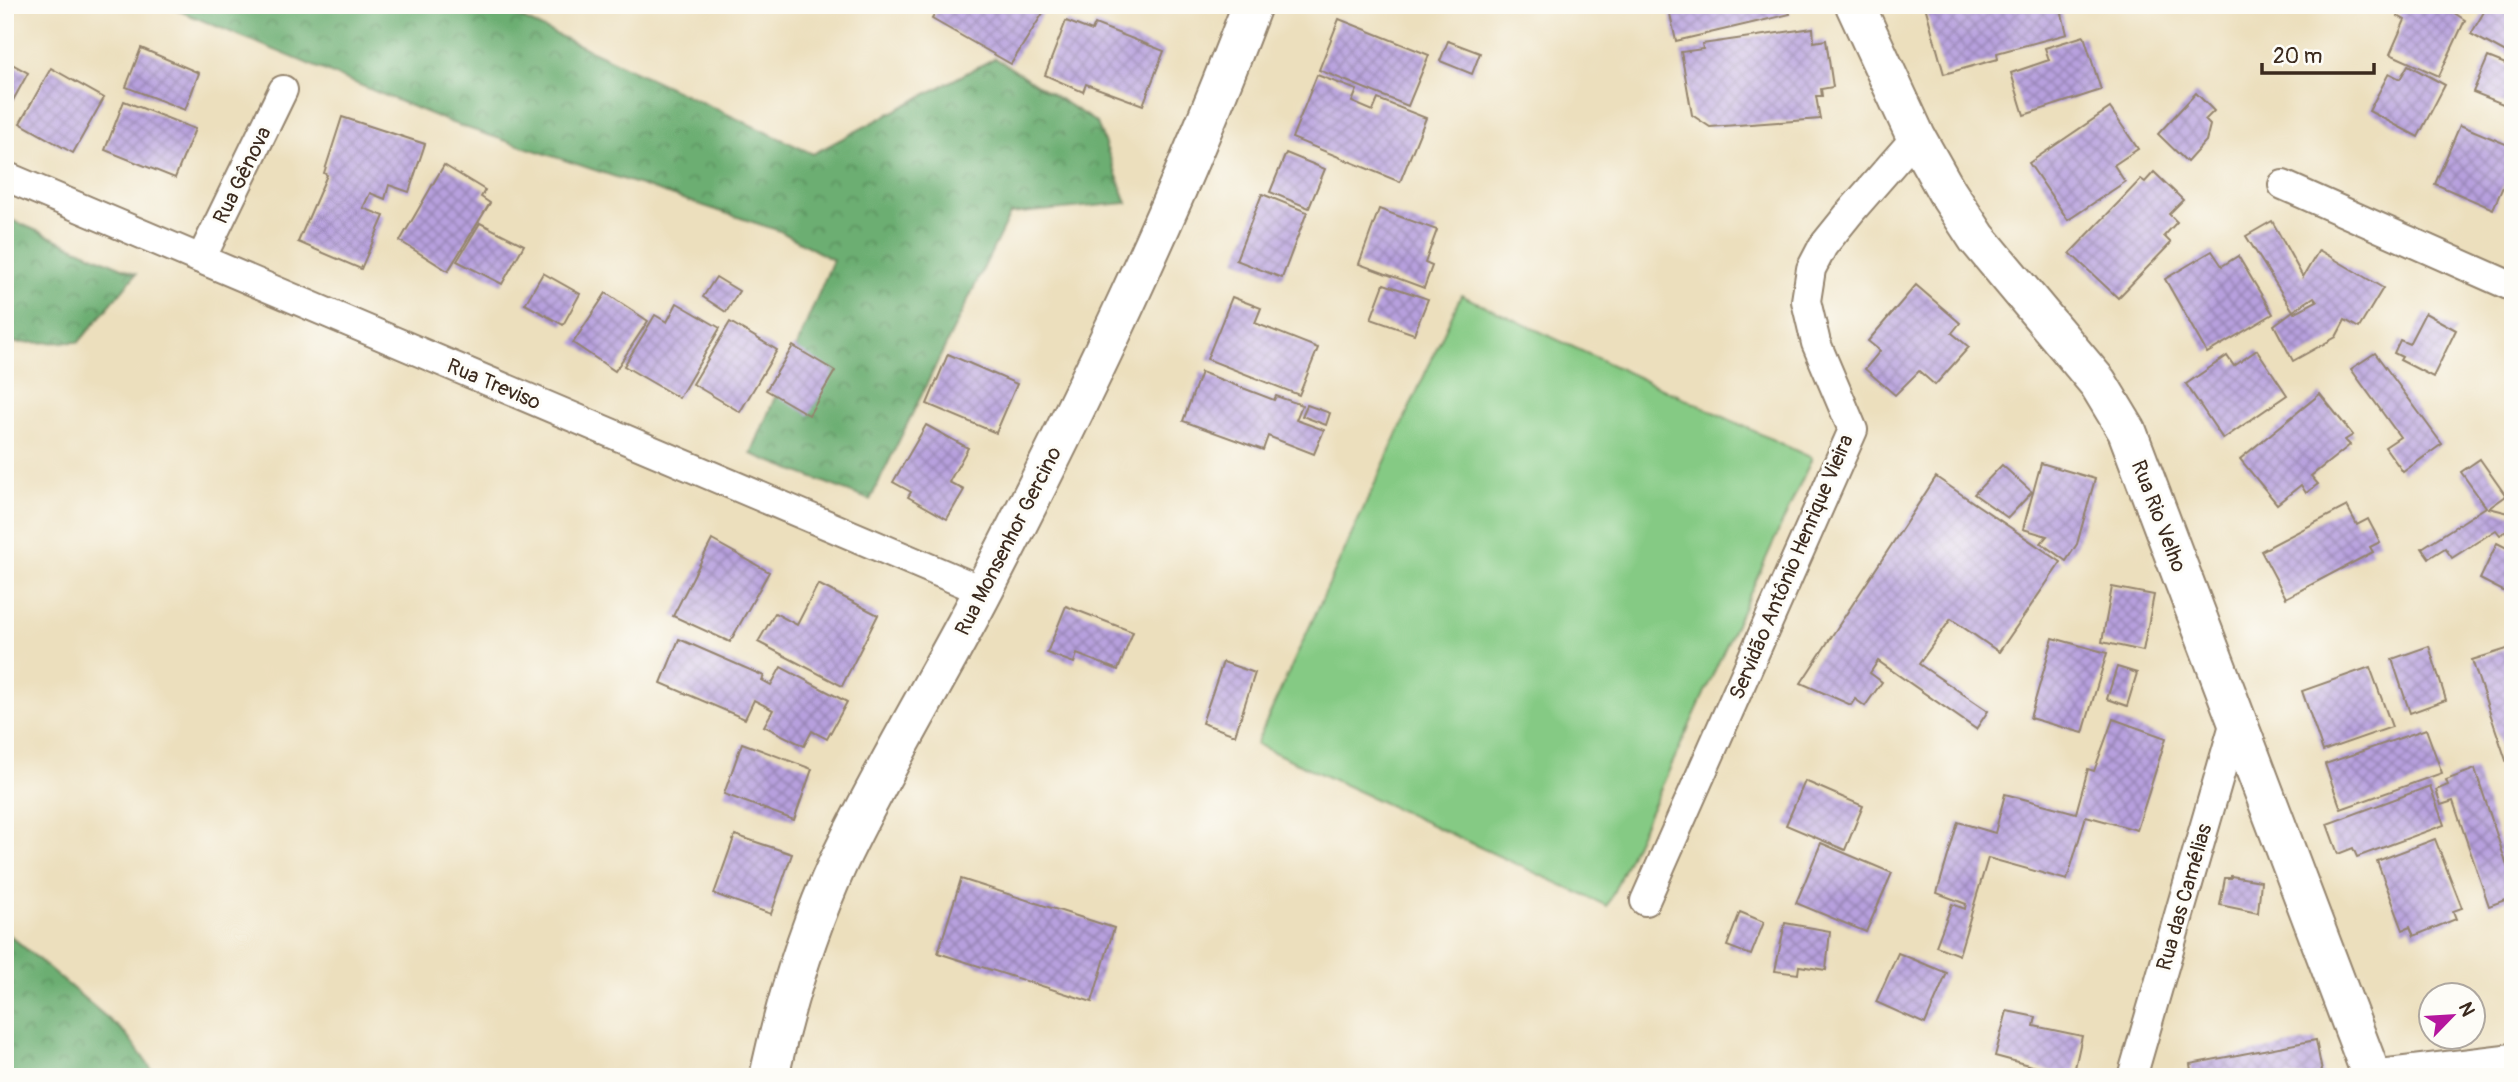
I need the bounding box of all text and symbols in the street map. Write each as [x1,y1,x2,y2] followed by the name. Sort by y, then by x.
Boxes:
[2262,32,2374,76] scale bar
[2273,43,2322,70] text: 20 m
[207,122,278,228] street label: Rua Gênova
[443,353,545,416] street label: Rua Treviso
[1723,431,1860,704] street label: Servidão Antônio Henrique Vieira
[949,442,1068,640] street label: Rua Monsenhor Gercino
[2125,456,2192,576] street label: Rua Rio Velho
[2151,820,2219,974] street label: Rua das Camélias
[2416,981,2486,1050] north arrow
[2453,998,2480,1020] text: N

